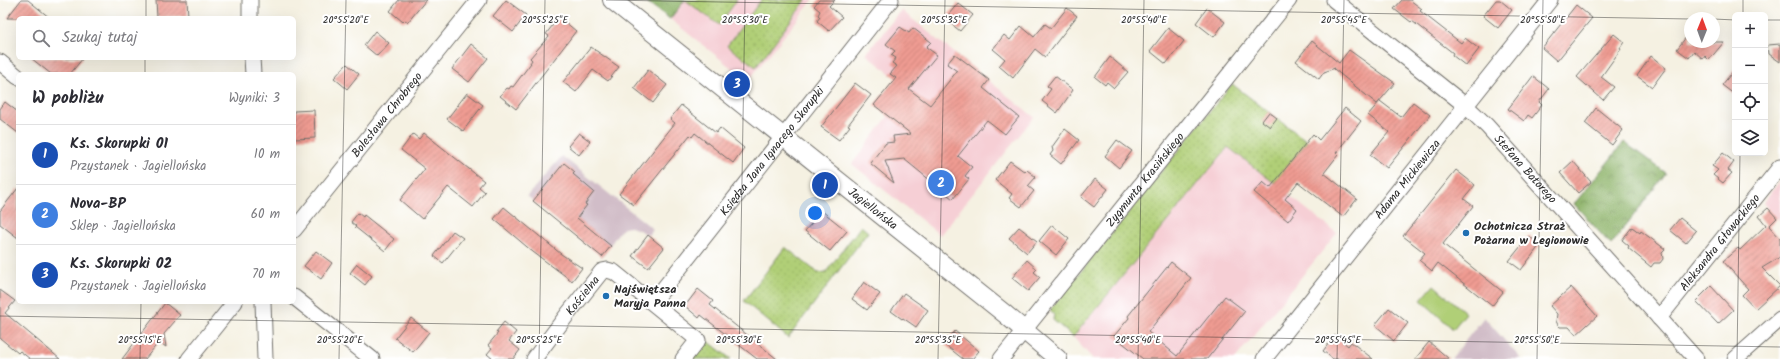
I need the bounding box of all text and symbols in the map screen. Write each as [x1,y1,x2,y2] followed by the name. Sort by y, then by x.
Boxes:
[323,12,370,28] text: 20°55'20"E
[522,12,570,28] text: 20°55'25"E
[722,12,769,28] text: 20°55'30"E
[921,12,968,28] text: 20°55'35"E
[1121,12,1168,28] text: 20°55'40"E
[1321,12,1368,28] text: 20°55'45"E
[1520,12,1567,28] text: 20°55'50"E
[1684,12,1720,48] north arrow
[1732,12,1768,156] map controls
[1732,12,1768,48] button: +
[16,16,296,60] search box
[62,26,137,50] text: Szukaj tutaj
[30,27,52,49] icon: search
[1732,48,1768,84] button: −
[346,68,427,162] street label: Bolesława Chrobrego
[724,69,750,99] pin: 3
[715,82,829,220] street label: Księdza Jana Ignacego Skorupki
[1732,84,1768,120] button: locate
[32,85,103,112] text: W pobliżu
[229,88,280,109] text: Wyniki: 3
[1732,120,1768,156] button: layers
[1101,128,1189,231] street label: Zygmunta Krasińskiego
[1489,130,1562,208] street label: Stefana Batorego
[70,132,168,156] text: Ks. Skorupki 01
[1369,135,1445,223] street label: Adama Mickiewicza
[43,144,47,165] text: 1
[254,144,280,165] text: 10 m
[70,156,206,177] text: Przystanek · Jagiellońska
[928,168,954,198] pin: 2
[812,170,838,200] pin: 1
[844,183,902,235] street label: Jagiellońska
[1675,189,1765,295] street label: Aleksandra Głowackiego
[70,192,126,216] text: Nova-BP
[805,203,825,223] your location
[41,204,49,225] text: 2
[251,204,280,225] text: 60 m
[70,216,176,237] text: Sklep · Jagiellońska
[1474,217,1589,250] place label: Ochotnicza Straż Pożarna w Legionowie
[1461,228,1471,238] marker: Ochotnicza Straż Pożarna w Legionowie
[70,252,172,276] text: Ks. Skorupki 02
[41,264,49,285] text: 3
[252,264,280,285] text: 70 m
[561,271,605,319] street label: Kościelna
[70,276,206,297] text: Przystanek · Jagiellońska
[614,280,686,313] place label: Najświętsza Maryja Panna
[601,291,611,301] marker: Najświętsza Maryja Panna
[118,332,163,348] text: 20°55'15"E
[317,332,364,348] text: 20°55'20"E
[516,332,564,348] text: 20°55'25"E
[716,332,763,348] text: 20°55'30"E
[915,332,962,348] text: 20°55'35"E
[1115,332,1162,348] text: 20°55'40"E
[1315,332,1362,348] text: 20°55'45"E
[1514,332,1561,348] text: 20°55'50"E

